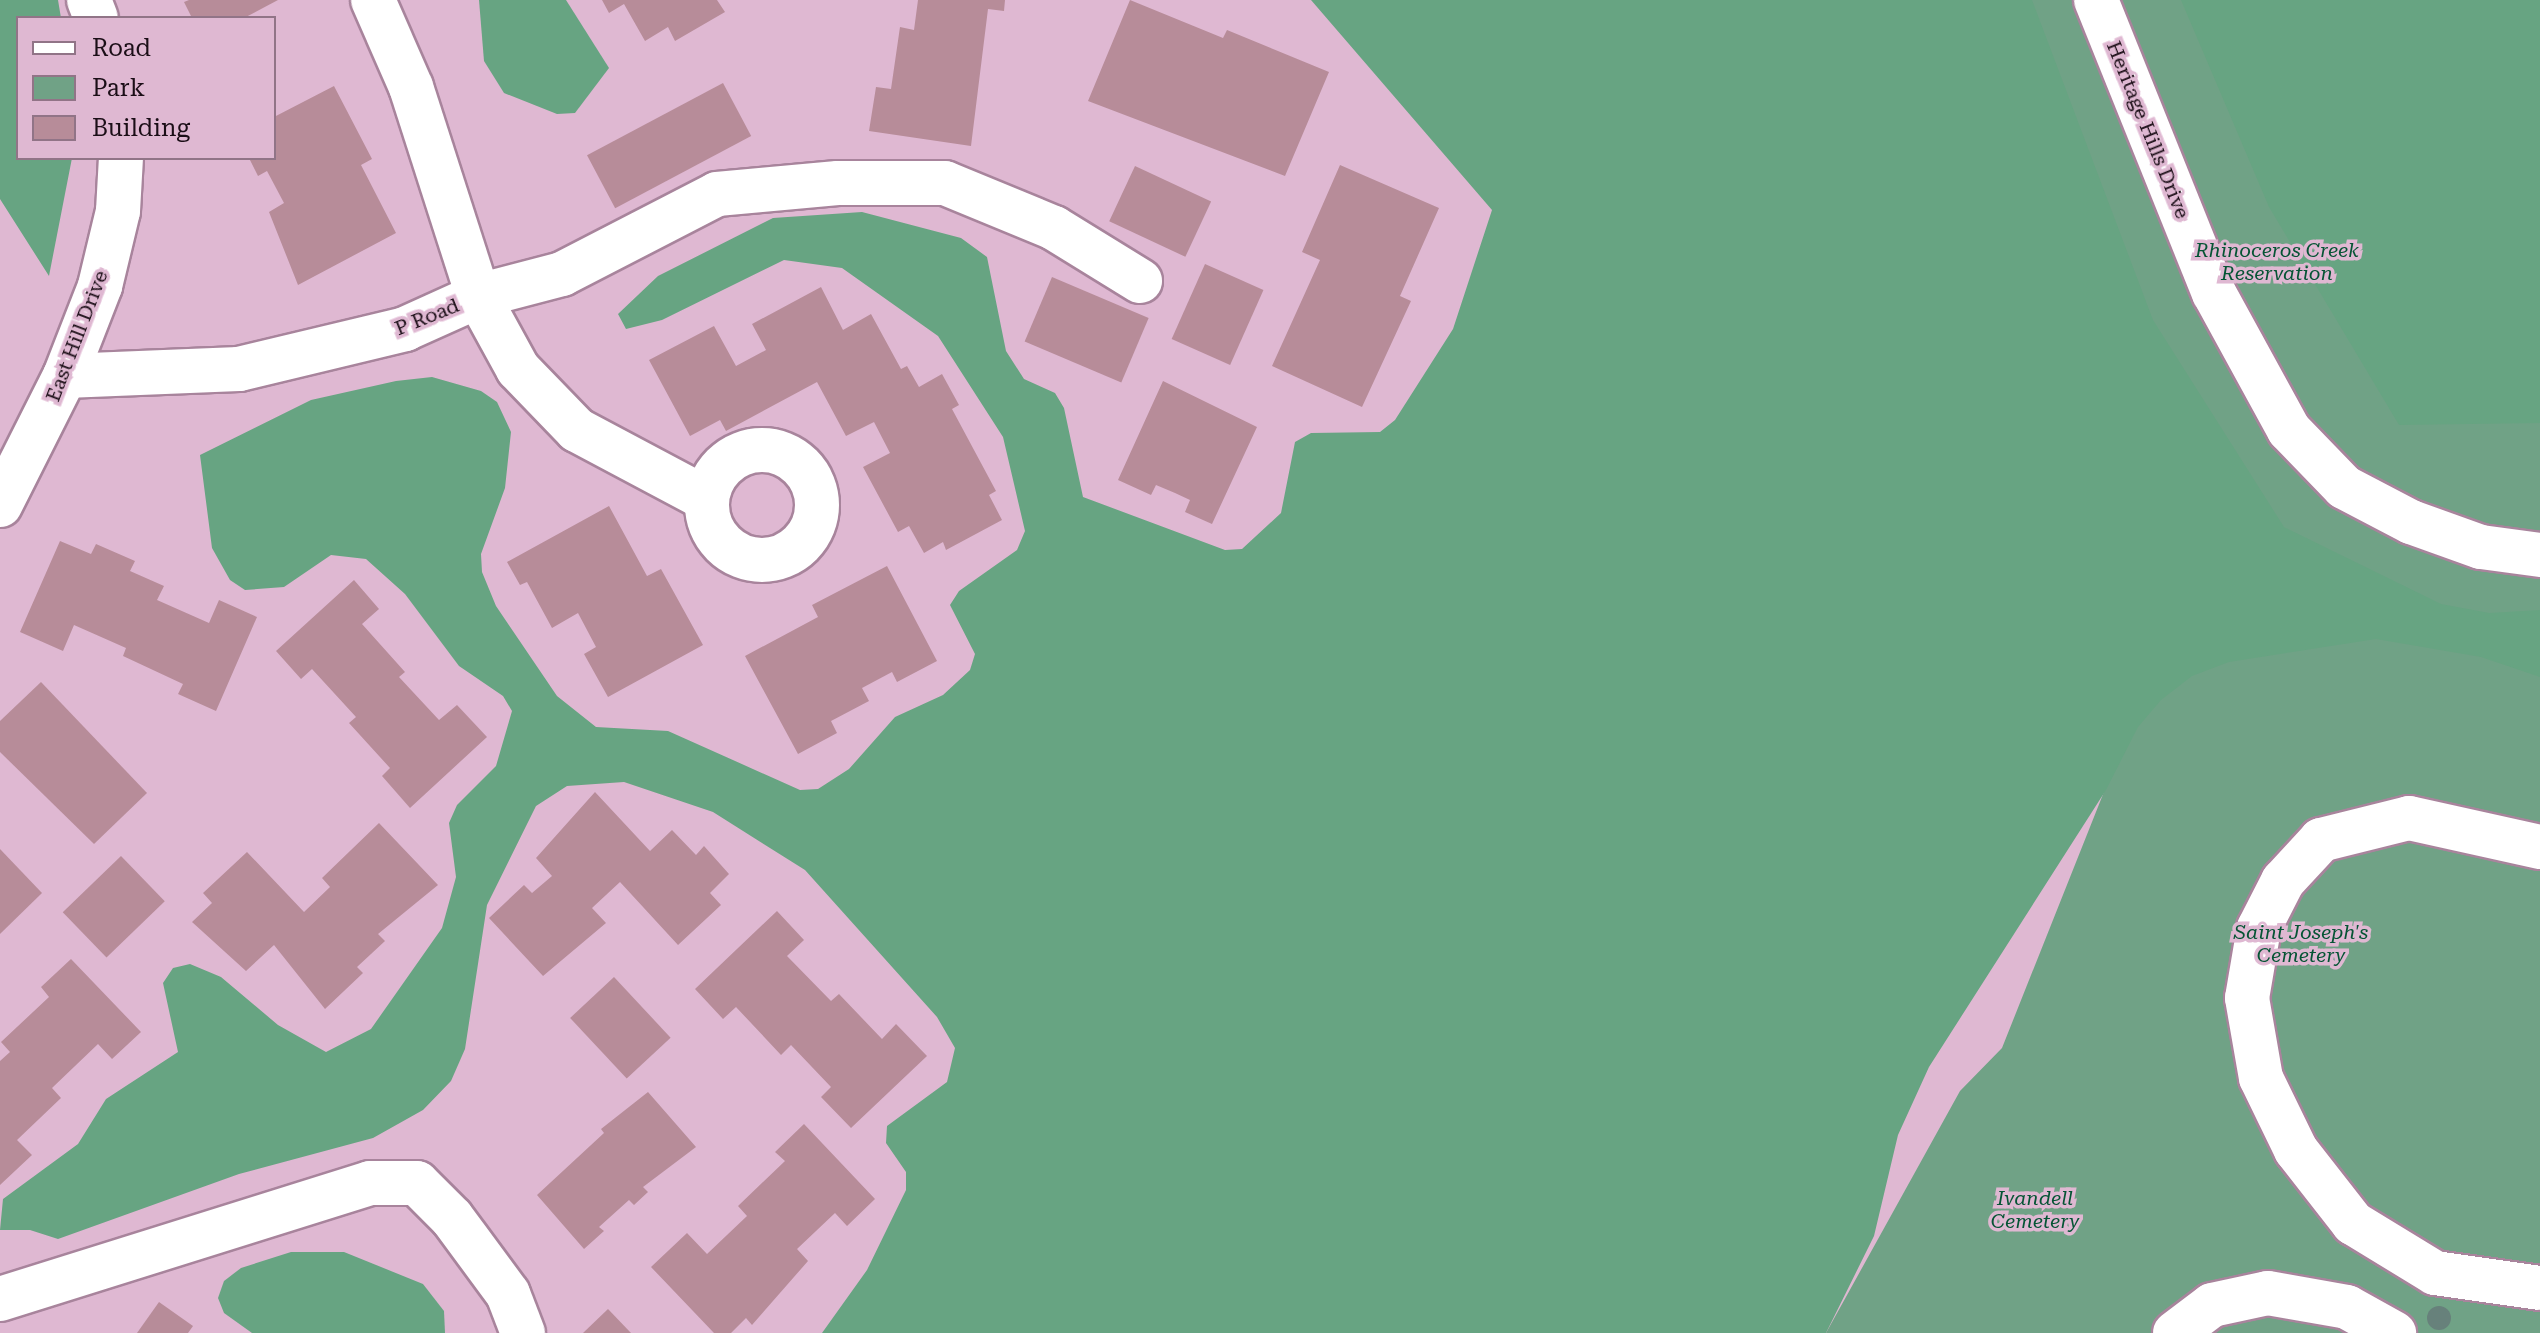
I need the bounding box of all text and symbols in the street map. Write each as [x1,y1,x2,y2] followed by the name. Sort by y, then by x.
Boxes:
[16,16,276,160] legend
[92,34,151,62] text: Road
[2101,38,2195,222] street label: Heritage Hills Drive
[92,74,145,102] text: Park
[92,114,190,142] text: Building
[2195,239,2359,286] park label: Rhinoceros Creek Reservation
[41,267,113,405] street label: East Hill Drive
[391,293,463,341] street label: P Road
[2234,920,2368,967] park label: Saint Joseph's Cemetery
[1991,1186,2079,1233] park label: Ivandell Cemetery

